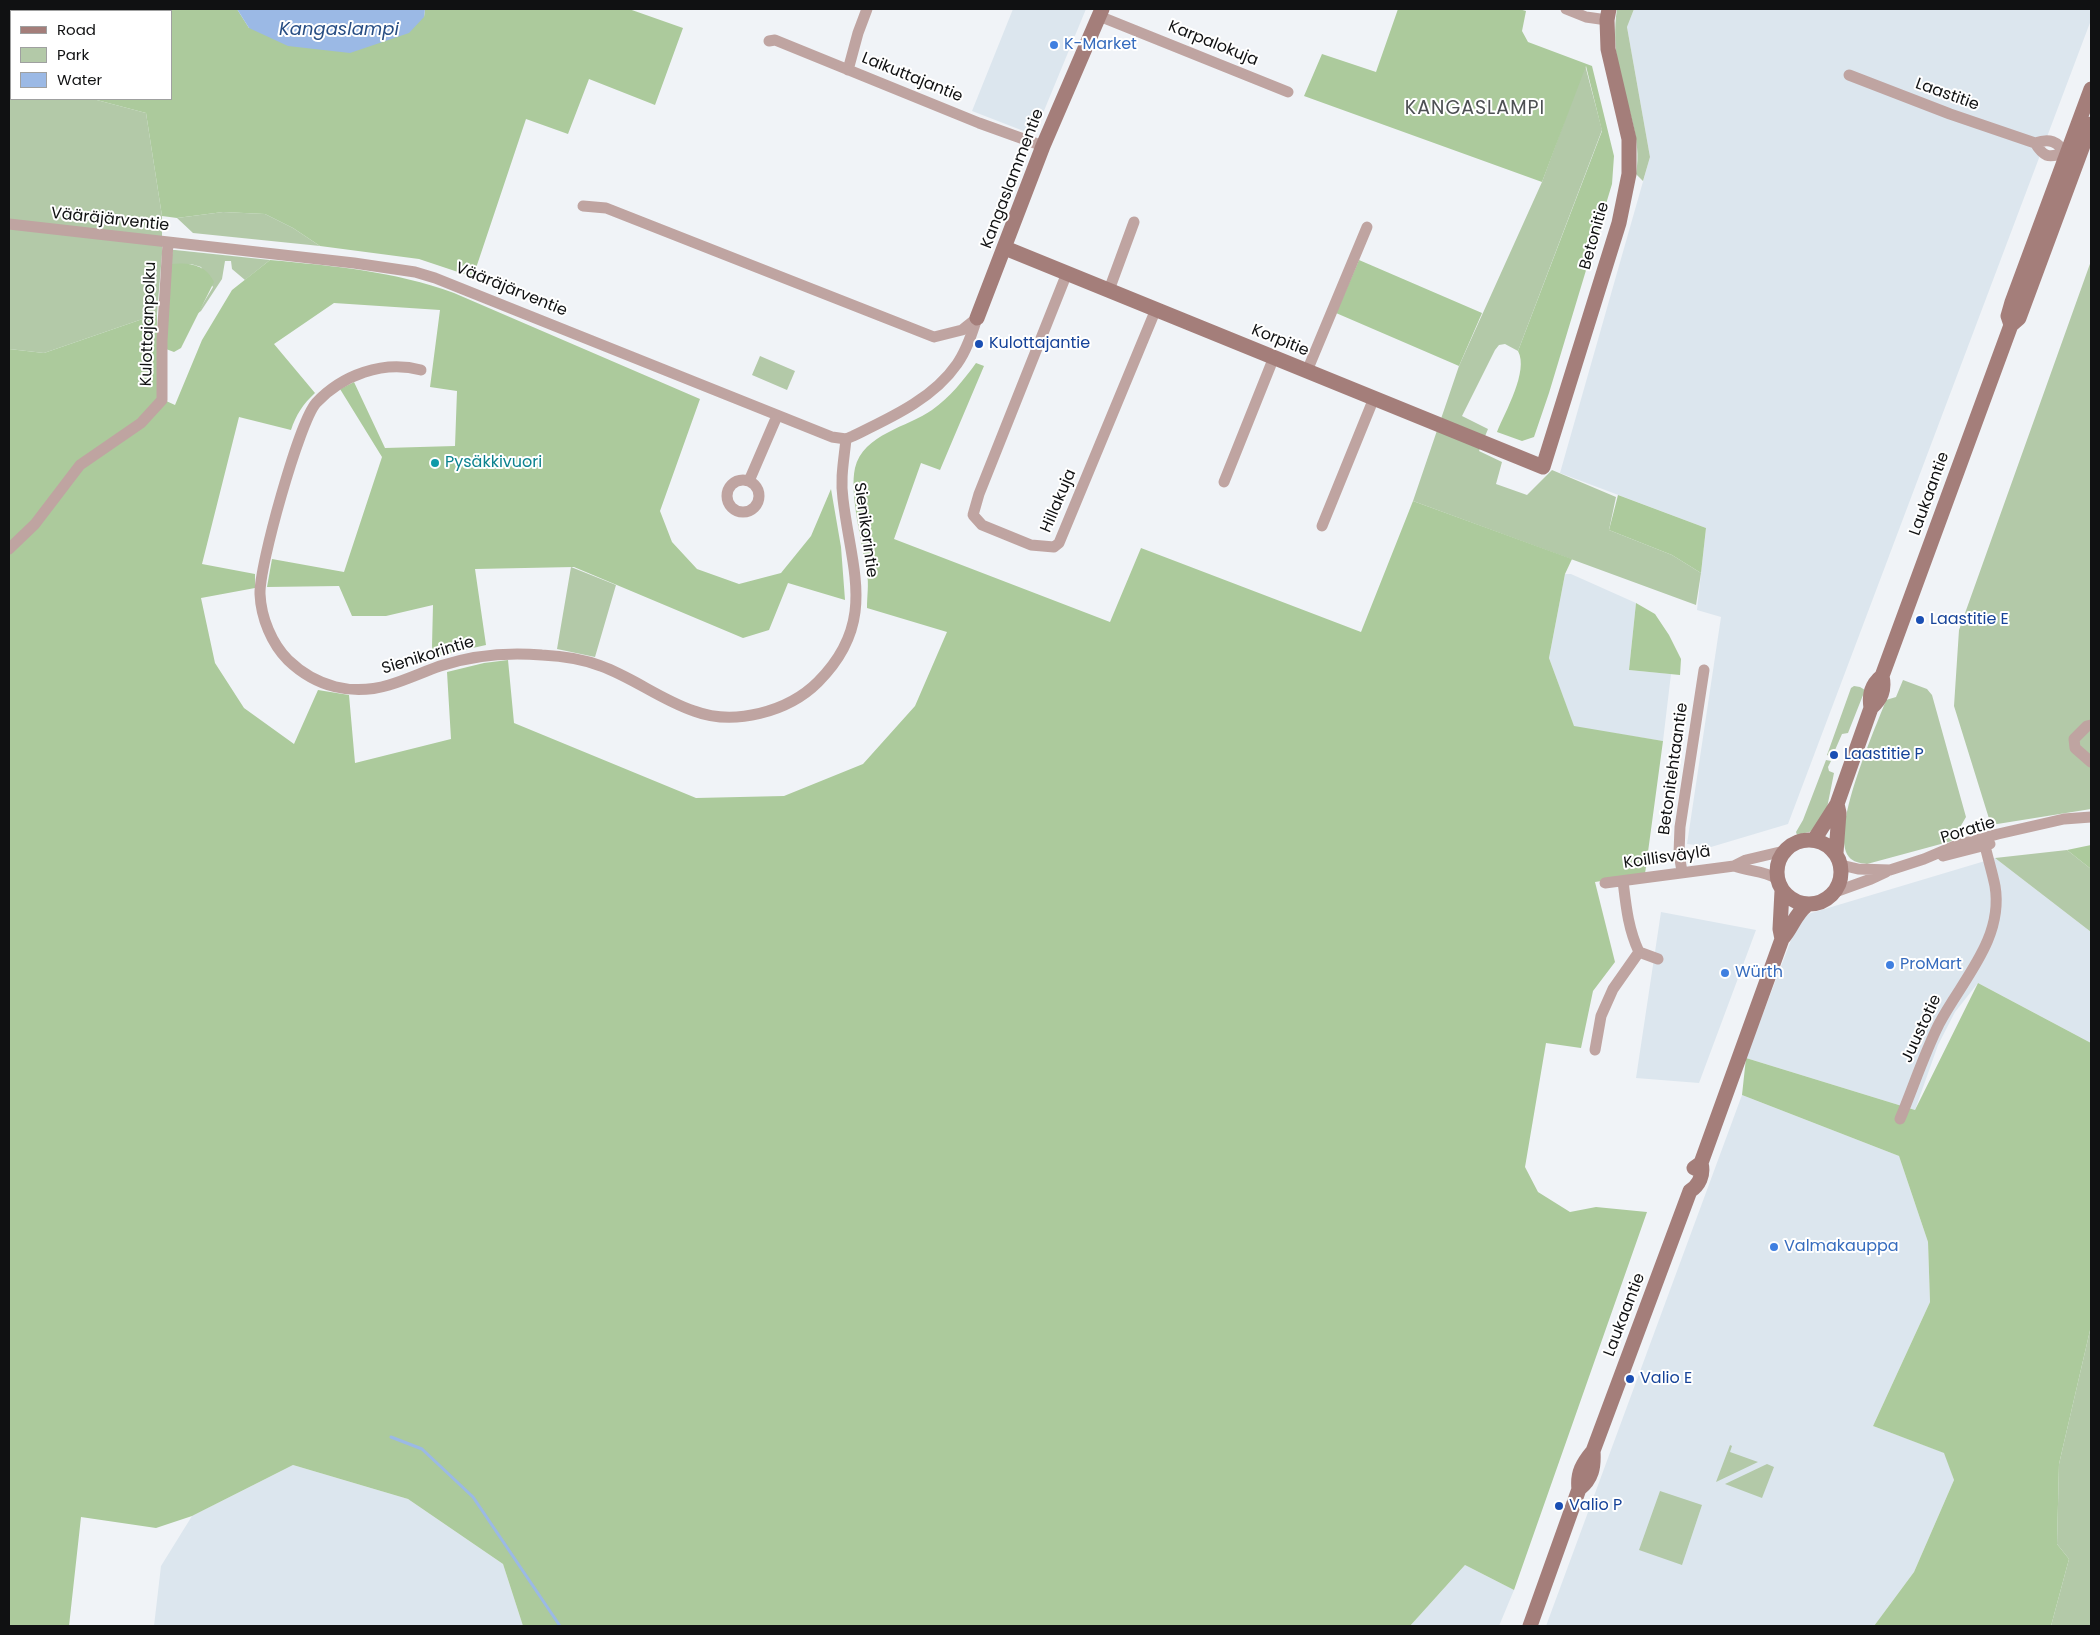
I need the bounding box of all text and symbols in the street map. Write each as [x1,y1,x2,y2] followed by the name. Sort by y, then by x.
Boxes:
[10,10,172,100] legend
[1165,17,1261,71] street label: Karpalokuja
[57,19,96,40] text: Road
[279,19,399,41] water label: Kangaslampi
[1064,35,1137,55] place label: K-Market
[1048,39,1060,51] marker: K-Market
[57,44,89,65] text: Park
[859,49,965,107] street label: Laikuttajantie
[57,69,102,90] text: Water
[1913,75,1981,115] street label: Laastitie
[1403,98,1547,120] district label: KANGASLAMPI
[977,106,1049,252] street label: Kangaslammentie
[1576,200,1614,272] street label: Betonitie
[50,204,170,236] street label: Vääräjärventie
[452,259,570,321] street label: Vääräjärventie
[137,261,161,387] street label: Kulottajanpolku
[1248,321,1312,361] street label: Korpitie
[989,334,1090,354] place label: Kulottajantie
[973,338,985,350] marker: Kulottajantie
[1906,449,1954,539] street label: Laukaantie
[445,453,542,473] place label: Pysäkkivuori
[429,457,441,469] marker: Pysäkkivuori
[1037,466,1081,536] street label: Hillakuja
[849,481,881,579] street label: Sienikorintie
[1930,610,2009,630] place label: Laastitie E
[1914,614,1926,626] marker: Laastitie E
[379,633,477,679] street label: Sienikorintie
[1655,702,1693,836] street label: Betonitehtaantie
[1844,745,1924,765] place label: Laastitie P
[1828,749,1840,761] marker: Laastitie P
[1938,814,1998,848] street label: Poratie
[1622,842,1712,874] street label: Koillisväylä
[1900,955,1962,975] place label: ProMart
[1884,959,1896,971] marker: ProMart
[1735,963,1783,983] place label: Würth
[1719,967,1731,979] marker: Würth
[1898,992,1946,1066] street label: Juustotie
[1784,1237,1899,1257] place label: Valmakauppa
[1768,1241,1780,1253] marker: Valmakauppa
[1600,1271,1650,1359] street label: Laukaantie
[1640,1369,1692,1389] place label: Valio E
[1624,1373,1636,1385] marker: Valio E
[1569,1496,1622,1516] place label: Valio P
[1553,1500,1565,1512] marker: Valio P

